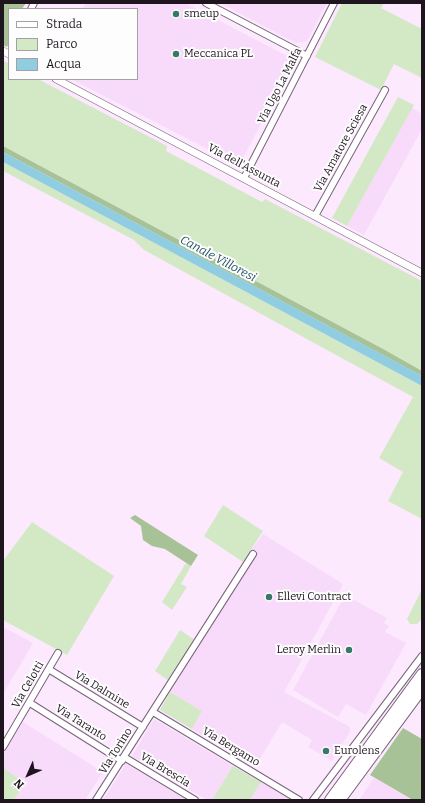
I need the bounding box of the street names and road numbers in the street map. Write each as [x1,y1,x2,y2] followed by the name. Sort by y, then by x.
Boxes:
[255,46,305,126] street label: Via Ugo La Malfa
[311,102,371,194] street label: Via Amatore Sciesa
[205,141,283,191] street label: Via dell'Assunta
[9,659,47,711] street label: Via Celotti
[72,668,132,712] street label: Via Dalmine
[53,702,109,744] street label: Via Taranto
[97,725,135,777] street label: Via Torino
[200,725,262,769] street label: Via Bergamo
[138,750,192,790] street label: Via Brescia

